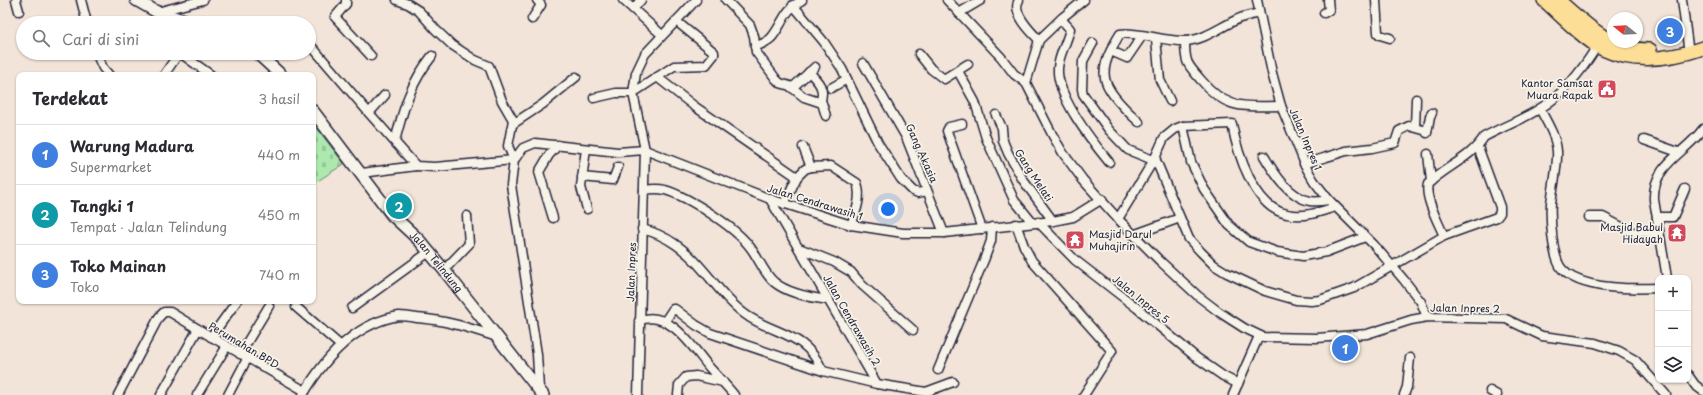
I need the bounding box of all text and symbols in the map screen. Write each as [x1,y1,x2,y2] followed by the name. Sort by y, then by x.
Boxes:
[1607,12,1643,48] north arrow
[16,16,316,60] search box
[1657,16,1683,46] pin: 3
[30,27,52,49] icon: search
[62,27,139,50] text: Cari di sini
[1521,75,1593,102] place label: Kantor Samsat Muara Rapak
[1596,78,1618,100] public building icon: Kantor Samsat Muara Rapak
[32,85,108,111] text: Terdekat
[259,89,300,108] text: 3 hasil
[1287,105,1326,172] street label: Jalan Inpres 1
[903,121,943,186] street label: Gang Akasia
[70,134,194,157] text: Warung Madura
[42,145,48,164] text: 1
[257,145,300,164] text: 440 m
[1012,145,1057,204] street label: Gang Melati
[70,157,152,176] text: Supermarket
[765,180,865,223] street label: Jalan Cendrawasih 1
[386,191,412,221] pin: 2
[70,194,134,217] text: Tangki 1
[878,199,898,219] your location
[40,205,50,224] text: 2
[258,205,300,224] text: 450 m
[70,217,227,236] text: Tempat · Jalan Telindung
[1600,219,1663,246] place label: Masjid Babul Hidayah
[1666,222,1688,244] temple icon: Masjid Babul Hidayah
[1089,226,1152,253] place label: Masjid Darul Muhajirin
[407,227,467,295] street label: Jalan Telindung
[1064,229,1086,251] temple icon: Masjid Darul Muhajirin
[622,242,639,302] street label: Jalan Inpres
[70,254,166,277] text: Toko Mainan
[41,265,49,284] text: 3
[259,265,300,284] text: 740 m
[820,271,885,368] street label: Jalan Cendrawasih 2
[1110,271,1173,326] street label: Jalan Inpres 5
[1655,275,1691,383] map controls
[1655,275,1691,311] button: +
[70,277,99,296] text: Toko
[1430,299,1500,316] street label: Jalan Inpres 2
[1655,311,1691,347] button: −
[206,318,282,372] street label: Perumahan BPD
[1332,333,1358,363] pin: 1
[1655,347,1691,383] button: layers

